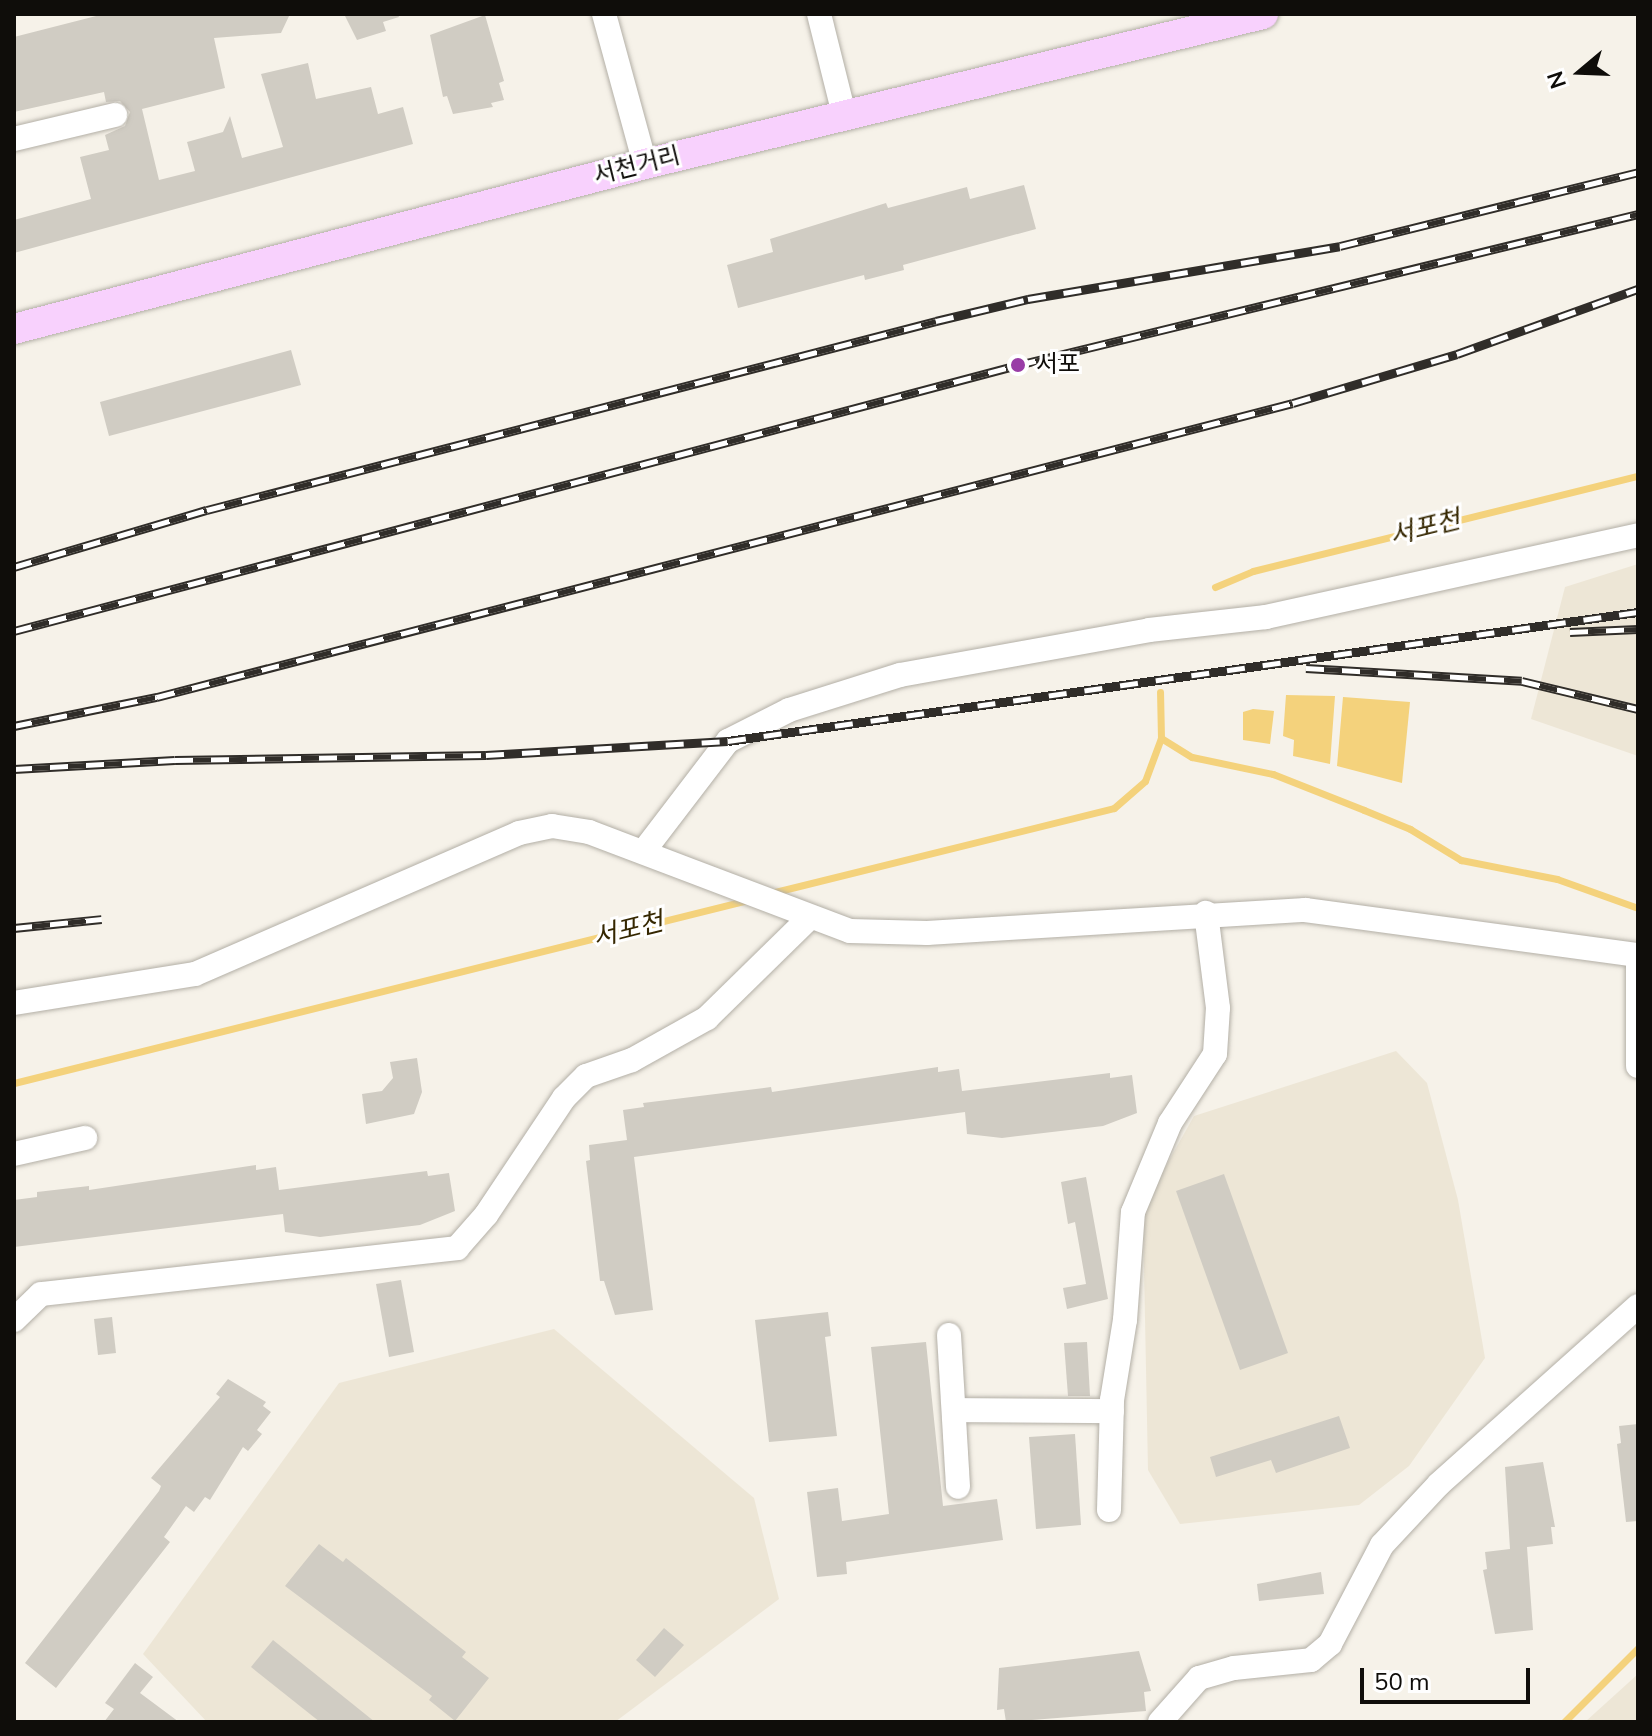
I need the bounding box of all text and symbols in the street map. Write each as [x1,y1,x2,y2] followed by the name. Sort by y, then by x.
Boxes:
[1540,32,1620,112] north arrow
[1540,67,1574,92] text: N
[591,141,683,191] street label: 서천거리
[1036,351,1080,379] place label: 서포
[1007,354,1029,376] marker: 서포
[1386,504,1464,552] water label: 서포천
[589,906,667,954] water label: 서포천
[1364,1652,1534,1702] scale bar
[1374,1666,1430,1698] text: 50 m

